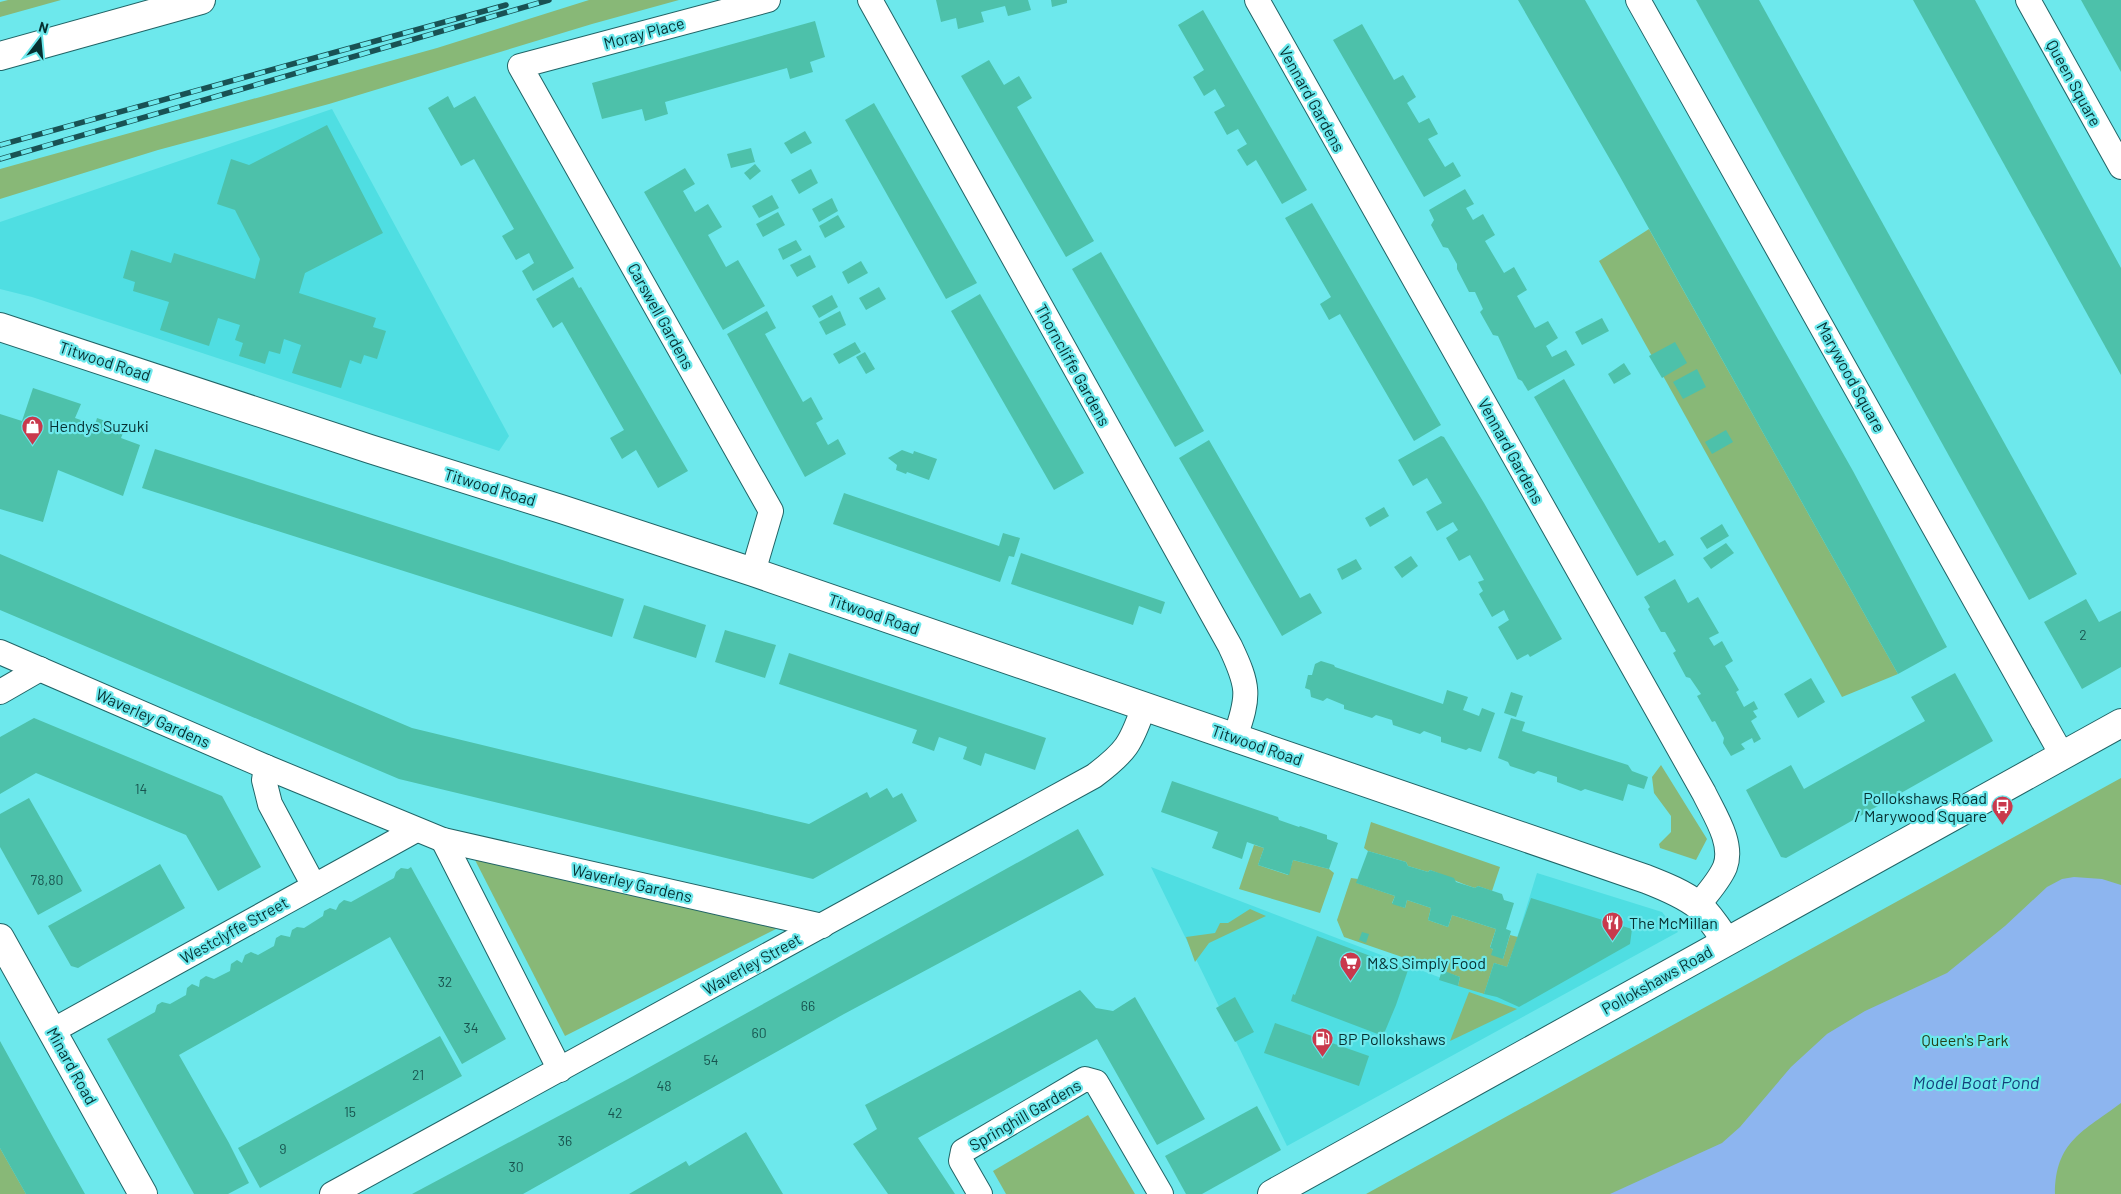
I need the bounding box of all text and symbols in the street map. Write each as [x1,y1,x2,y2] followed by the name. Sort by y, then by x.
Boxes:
[601,13,686,52] street label: Moray Place
[15,15,65,65] north arrow
[37,18,51,36] text: N
[2043,36,2106,129] street label: Queen Square
[1276,43,1349,155] street label: Vennard Gardens
[624,259,698,372] street label: Carswell Gardens
[1032,301,1115,429] street label: Thorncliffe Gardens
[1813,318,1890,435] street label: Marywood Square
[57,337,153,384] street label: Titwood Road
[1475,395,1548,507] street label: Vennard Gardens
[21,414,45,445] shop icon: Hendys Suzuki
[49,416,149,435] place label: Hendys Suzuki
[442,464,538,509] street label: Titwood Road
[826,589,922,638] street label: Titwood Road
[2079,626,2087,643] house number: 2
[93,684,213,751] street label: Waverley Gardens
[1209,720,1305,769] street label: Titwood Road
[135,780,147,797] house number: 14
[1854,788,1987,825] place label: Pollokshaws Road / Marywood Square
[1991,795,2015,826] bus stop icon: Pollokshaws Road / Marywood Square
[570,859,694,906] street label: Waverley Gardens
[31,871,63,888] house number: 78,80
[177,892,291,967] street label: Westclyffe Street
[1601,911,1625,942] restaurant icon: The McMillan
[1629,913,1718,932] place label: The McMillan
[699,929,804,998] street label: Waverley Street
[1598,941,1715,1018] street label: Pollokshaws Road
[1339,951,1363,982] supermarket icon: M&S Simply Food
[1367,953,1486,972] place label: M&S Simply Food
[438,973,452,990] house number: 32
[801,997,815,1014] house number: 66
[464,1019,478,1036] house number: 34
[43,1024,101,1108] street label: Minard Road
[751,1024,767,1041] house number: 60
[1310,1027,1334,1058] fuel station icon: BP Pollokshaws
[1338,1029,1446,1048] place label: BP Pollokshaws
[1921,1030,2009,1049] park label: Queen's Park
[704,1051,718,1068] house number: 54
[412,1066,424,1083] house number: 21
[1913,1071,2040,1093] water label: Model Boat Pond
[966,1075,1084,1154] street label: Springhill Gardens
[656,1077,672,1094] house number: 48
[344,1103,356,1120] house number: 15
[607,1104,623,1121] house number: 42
[558,1132,572,1149] house number: 36
[279,1140,287,1157] house number: 9
[508,1158,524,1175] house number: 30

